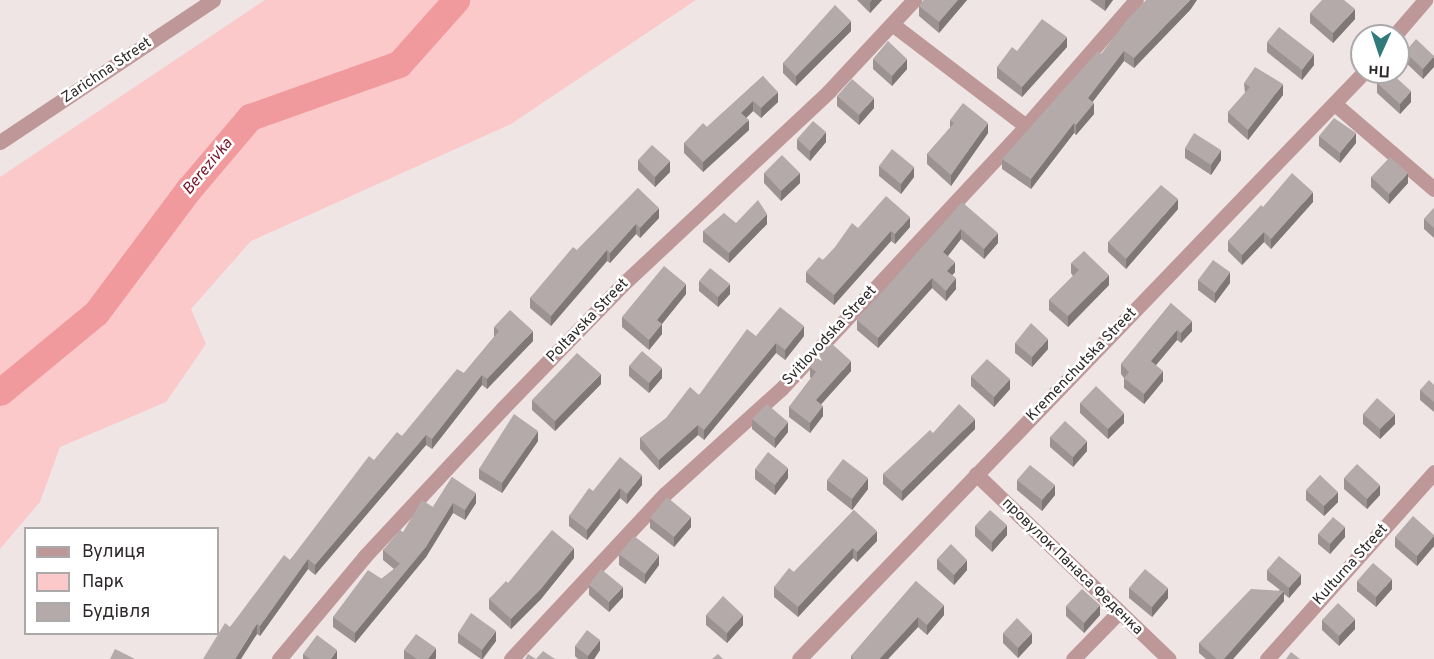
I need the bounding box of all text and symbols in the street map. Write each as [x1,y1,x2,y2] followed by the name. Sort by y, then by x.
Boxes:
[1350,24,1410,84] north arrow
[59,34,155,108] street label: Zarichna Street
[1368,59,1390,81] text: Пн
[179,135,237,199] water label: Berezivka
[543,275,633,367] street label: Poltavska Street
[779,282,881,390] street label: Svitlovodska Street
[1023,305,1141,425] street label: Kremenchutska Street
[998,495,1146,639] street label: провулок Панаса Феденка
[1310,521,1392,609] street label: Kulturna Street
[24,527,219,635] legend
[82,541,145,564] text: Вулиця
[82,571,124,594] text: Парк
[82,601,150,624] text: Будівля

